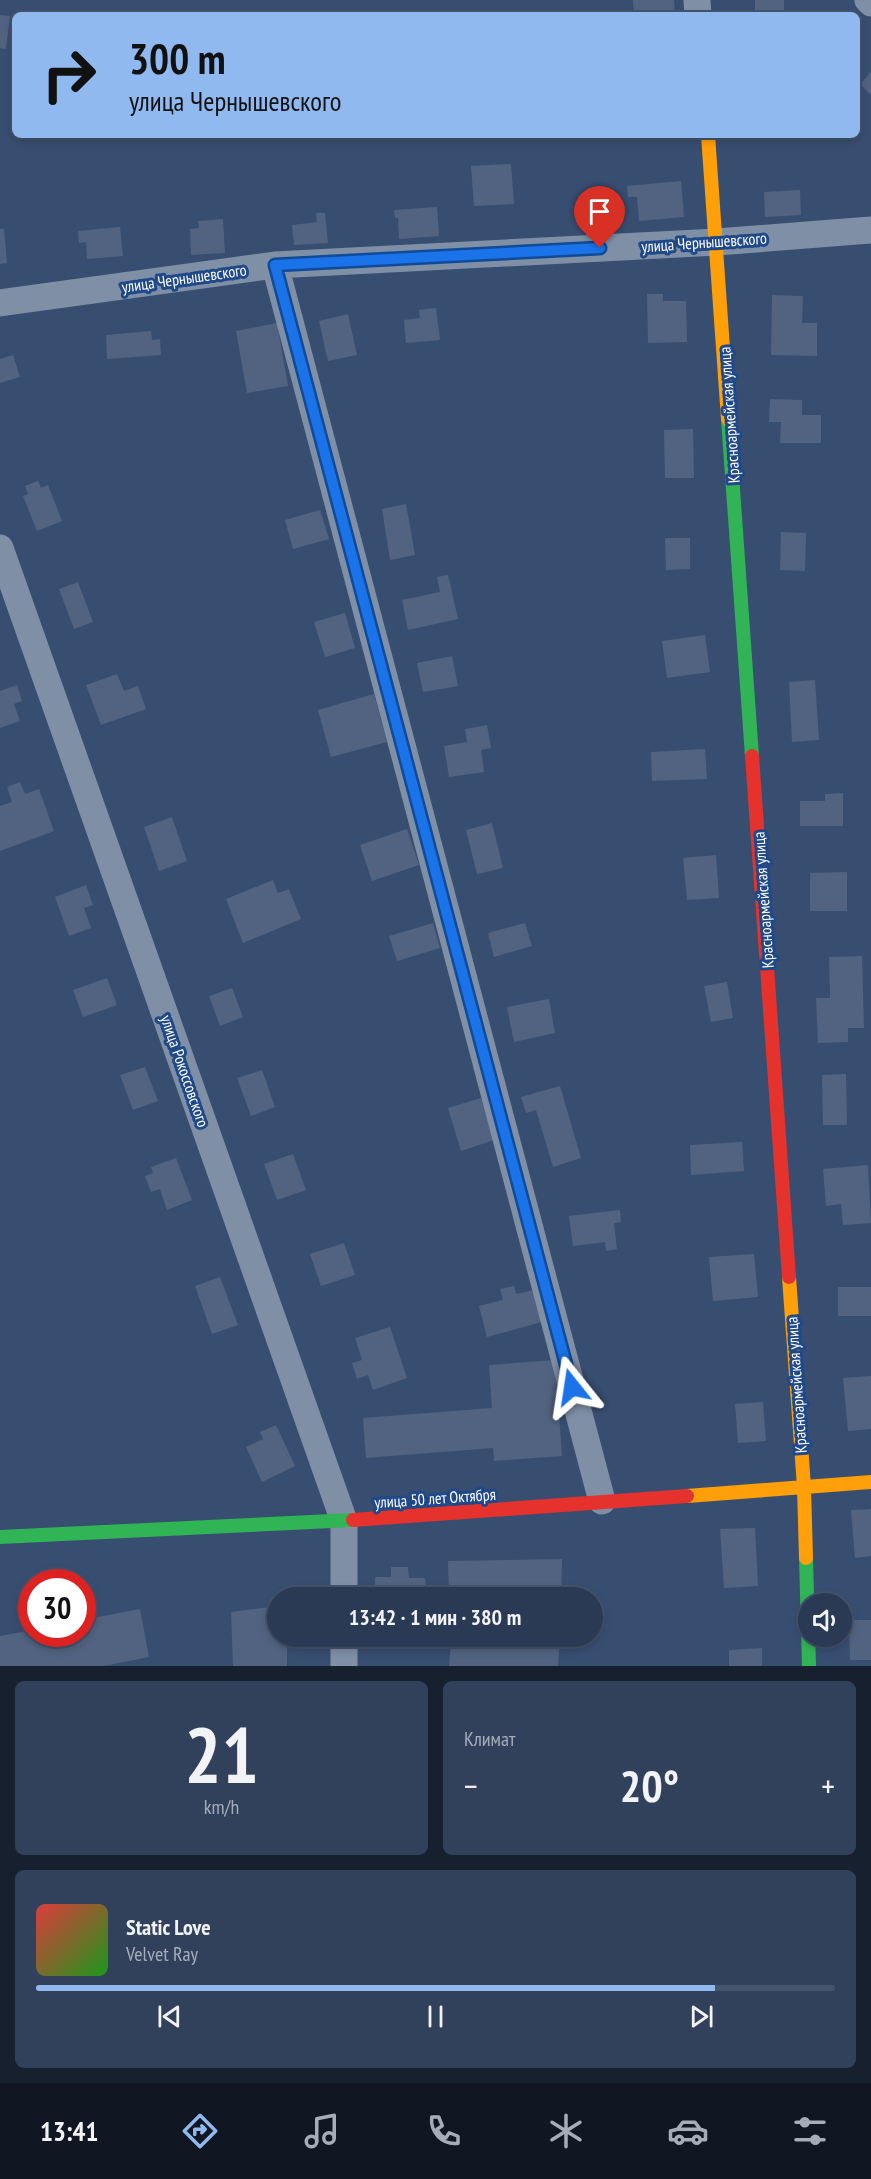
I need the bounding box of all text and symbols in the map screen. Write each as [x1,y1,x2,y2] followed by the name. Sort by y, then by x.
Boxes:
[129,31,226,86] text: 300 m
[30,36,108,114] icon: right
[129,84,341,118] text: улица Чернышевского
[574,186,625,248] pin
[583,195,616,228] icon: arrive
[641,228,768,256] street label: улица Чернышевского
[120,259,248,297] street label: улица Чернышевского
[714,346,744,484] street label: Красноармейская улица
[748,831,778,969] street label: Красноармейская улица
[156,1012,214,1130] street label: улица Рокоссовского
[781,1316,811,1454] street label: Красноармейская улица
[540,1355,604,1419] position arrow
[374,1484,496,1512] street label: улица 50 лет Октября
[18,1569,96,1647] speed limit sign: 30
[798,1593,852,1647] map controls
[798,1593,852,1647] button: sound
[349,1603,521,1631] text: 13:42 · 1 мин · 380 m
[184,1704,259,1805] text: 21
[464,1726,515,1752] text: Климат
[620,1756,679,1814] text: 20°
[464,1764,478,1807] text: −
[821,1764,835,1807] text: +
[204,1794,239,1820] text: km/h
[126,1913,211,1941] text: Static Love
[126,1941,198,1967] text: Velvet Ray
[153,2000,186,2033] icon: previous
[419,2000,452,2033] icon: pause
[685,2000,718,2033] icon: next
[179,2110,221,2152] icon: directions
[301,2110,343,2152] icon: music
[423,2110,465,2152] icon: phone
[545,2110,587,2152] icon: climate
[667,2110,709,2152] icon: car
[789,2110,831,2152] icon: filters
[40,2114,98,2148] text: 13:41

